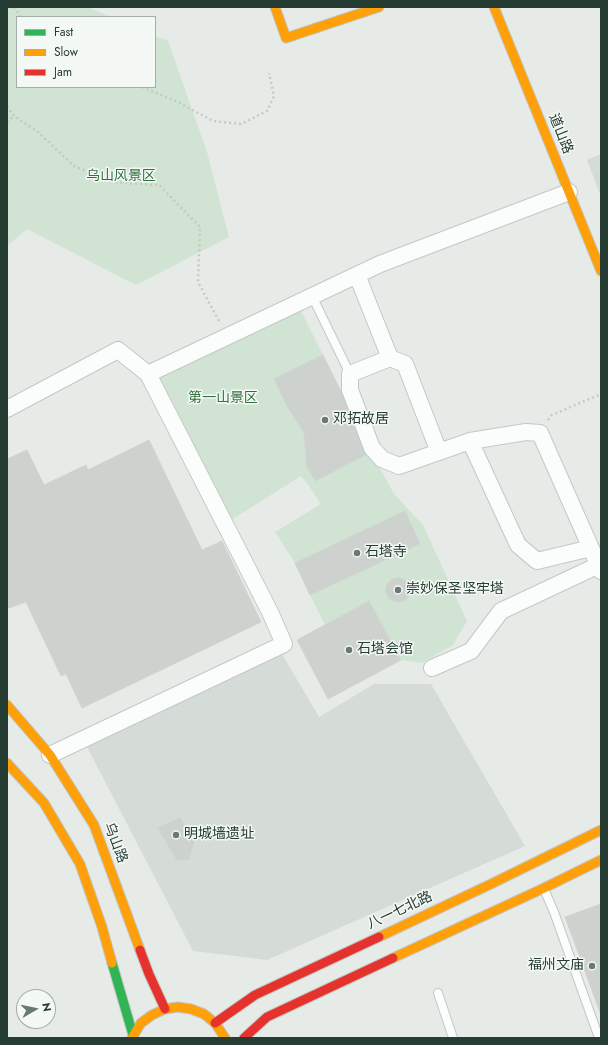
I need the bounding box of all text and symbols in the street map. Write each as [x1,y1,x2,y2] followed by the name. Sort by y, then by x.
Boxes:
[16,16,156,88] legend
[54,23,73,41] text: Fast
[54,43,78,61] text: Slow
[54,63,72,81] text: Jam
[544,111,576,157] street label: 道山路
[86,169,156,185] park label: 乌山风景区
[188,391,258,407] park label: 第一山景区
[333,412,389,428] place label: 邓拓故居
[320,415,330,425] marker: 邓拓故居
[365,545,407,561] place label: 石塔寺
[352,548,362,558] marker: 石塔寺
[406,582,504,598] place label: 崇妙保圣坚牢塔
[393,585,403,595] marker: 崇妙保圣坚牢塔
[357,642,413,658] place label: 石塔会馆
[344,645,354,655] marker: 石塔会馆
[100,820,130,866] street label: 乌山路
[184,827,254,843] place label: 明城墙遗址
[171,830,181,840] marker: 明城墙遗址
[365,889,435,933] street label: 八一七北路
[528,958,584,974] place label: 福州文庙
[587,961,597,971] marker: 福州文庙
[16,989,56,1029] north arrow
[38,1002,55,1013] text: N

